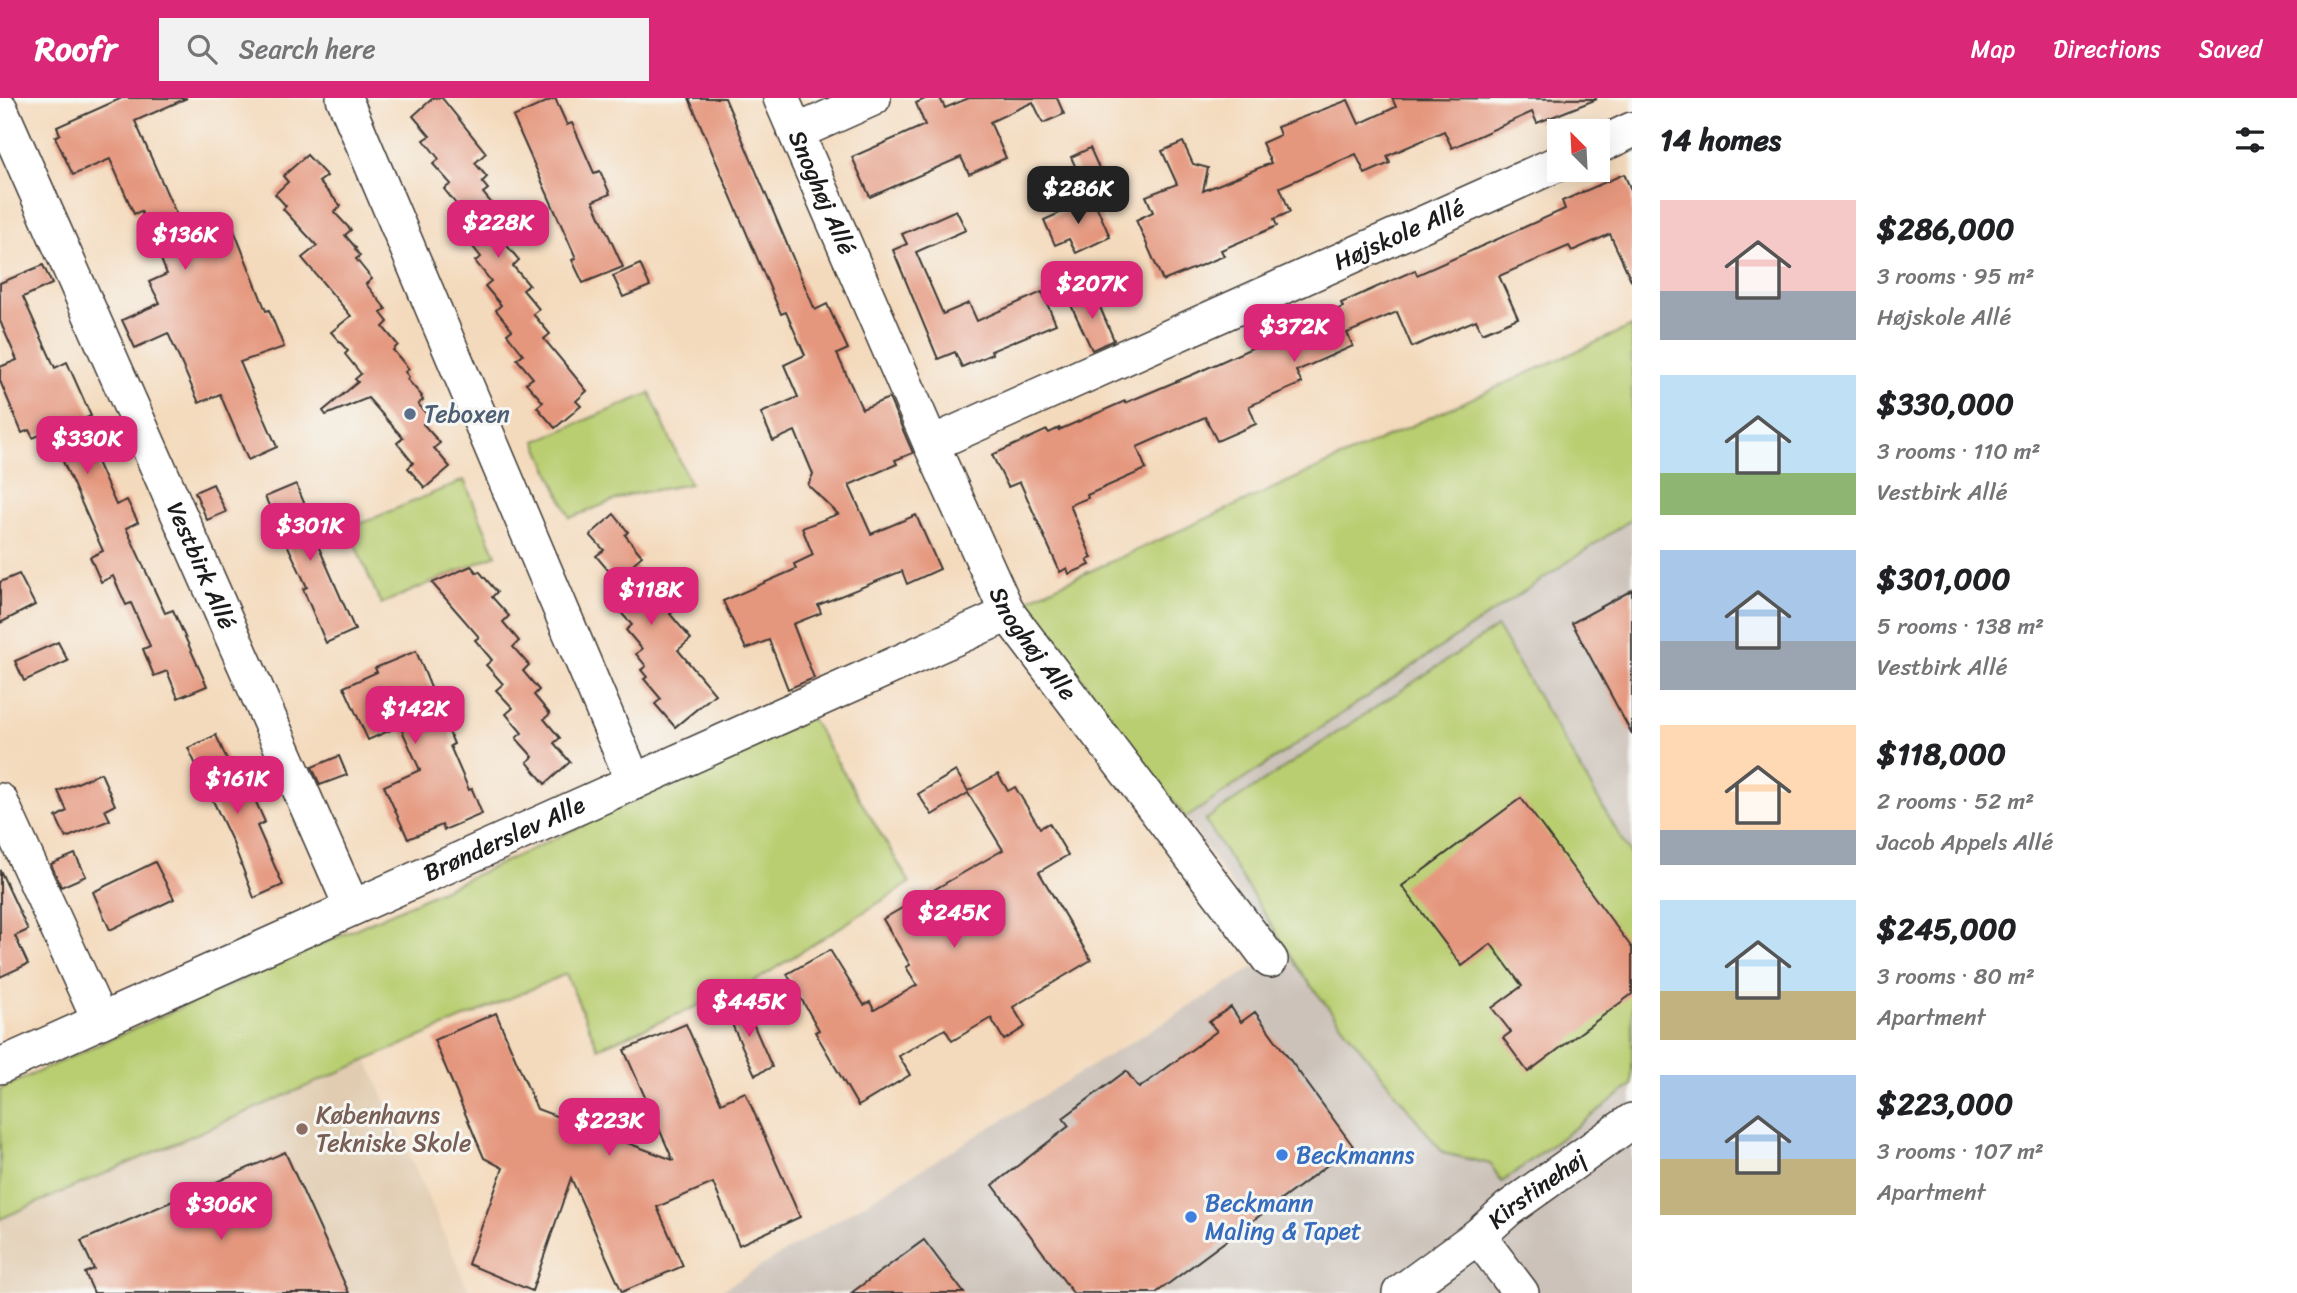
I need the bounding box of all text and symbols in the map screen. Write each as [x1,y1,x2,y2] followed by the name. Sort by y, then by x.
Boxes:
[159,18,649,81] search box
[35,20,117,78] text: Roofr
[239,26,376,72] text: Search here
[1971,28,2015,70] text: Map
[2053,28,2161,70] text: Directions
[2199,28,2262,70] text: Saved
[183,30,221,68] icon: search
[1660,113,1781,167] text: 14 homes
[1547,119,1610,182] north arrow
[1547,119,1610,182] map controls
[2231,121,2269,159] icon: filters
[776,123,868,262] street label: Snoghøj Allé
[1029,166,1127,226] pin: $286K
[1043,168,1113,209] text: $286K
[1327,187,1472,282] street label: Højskole Allé
[449,200,547,260] pin: $228K
[463,202,533,243] text: $228K
[1877,202,2015,256] text: $286,000
[136,212,234,272] pin: $136K
[152,214,218,255] text: $136K
[1716,228,1800,312] icon: home
[1877,256,2034,297] text: 3 rooms · 95 m²
[1043,262,1141,321] pin: $207K
[1057,263,1127,304] text: $207K
[1877,297,2011,338] text: Højskole Allé
[1245,304,1343,364] pin: $372K
[1260,306,1328,347] text: $372K
[1877,377,2014,431] text: $330,000
[424,393,510,435] place label: Teboxen
[1716,403,1800,487] icon: home
[402,406,418,422] marker: Teboxen
[38,416,136,476] pin: $330K
[52,418,122,459] text: $330K
[1877,431,2041,472] text: 3 rooms · 110 m²
[1877,472,2008,513] text: Vestbirk Allé
[155,495,248,636] street label: Vestbirk Allé
[261,504,359,563] pin: $301K
[277,505,343,546] text: $301K
[1877,552,2010,606] text: $301,000
[602,568,700,627] pin: $118K
[619,569,683,610] text: $118K
[1716,578,1800,662] icon: home
[977,580,1088,710] street label: Snoghøj Alle
[1877,606,2044,647] text: 5 rooms · 138 m²
[1877,647,2008,688] text: Vestbirk Allé
[366,686,464,746] pin: $142K
[382,688,448,729] text: $142K
[1877,727,2006,781] text: $118,000
[1716,753,1800,837] icon: home
[188,756,286,816] pin: $161K
[206,758,268,799] text: $161K
[1877,781,2034,822] text: 2 rooms · 52 m²
[416,784,592,893] street label: Brønderslev Alle
[1877,822,2053,863] text: Jacob Appels Allé
[905,890,1003,950] pin: $245K
[918,892,990,933] text: $245K
[1877,902,2017,956] text: $245,000
[1716,928,1800,1012] icon: home
[1877,956,2035,997] text: 3 rooms · 80 m²
[700,979,798,1039] pin: $445K
[713,981,785,1022] text: $445K
[1877,997,1986,1038] text: Apartment
[1877,1077,2013,1131] text: $223,000
[316,1094,471,1164] place label: Københavns Tekniske Skole
[560,1098,658,1158] pin: $223K
[575,1100,643,1141] text: $223K
[1716,1103,1800,1187] icon: home
[294,1121,310,1137] marker: Københavns Tekniske Skole
[1877,1131,2044,1172] text: 3 rooms · 107 m²
[1296,1134,1415,1176] place label: Beckmanns
[1477,1138,1596,1240] street label: Kirstinehøj
[1274,1147,1290,1163] marker: Beckmanns
[1877,1172,1986,1213] text: Apartment
[172,1182,270,1242] pin: $306K
[1205,1182,1362,1252] place label: Beckmann Maling & Tapet
[186,1184,256,1225] text: $306K
[1183,1209,1199,1225] marker: Beckmann Maling & Tapet

